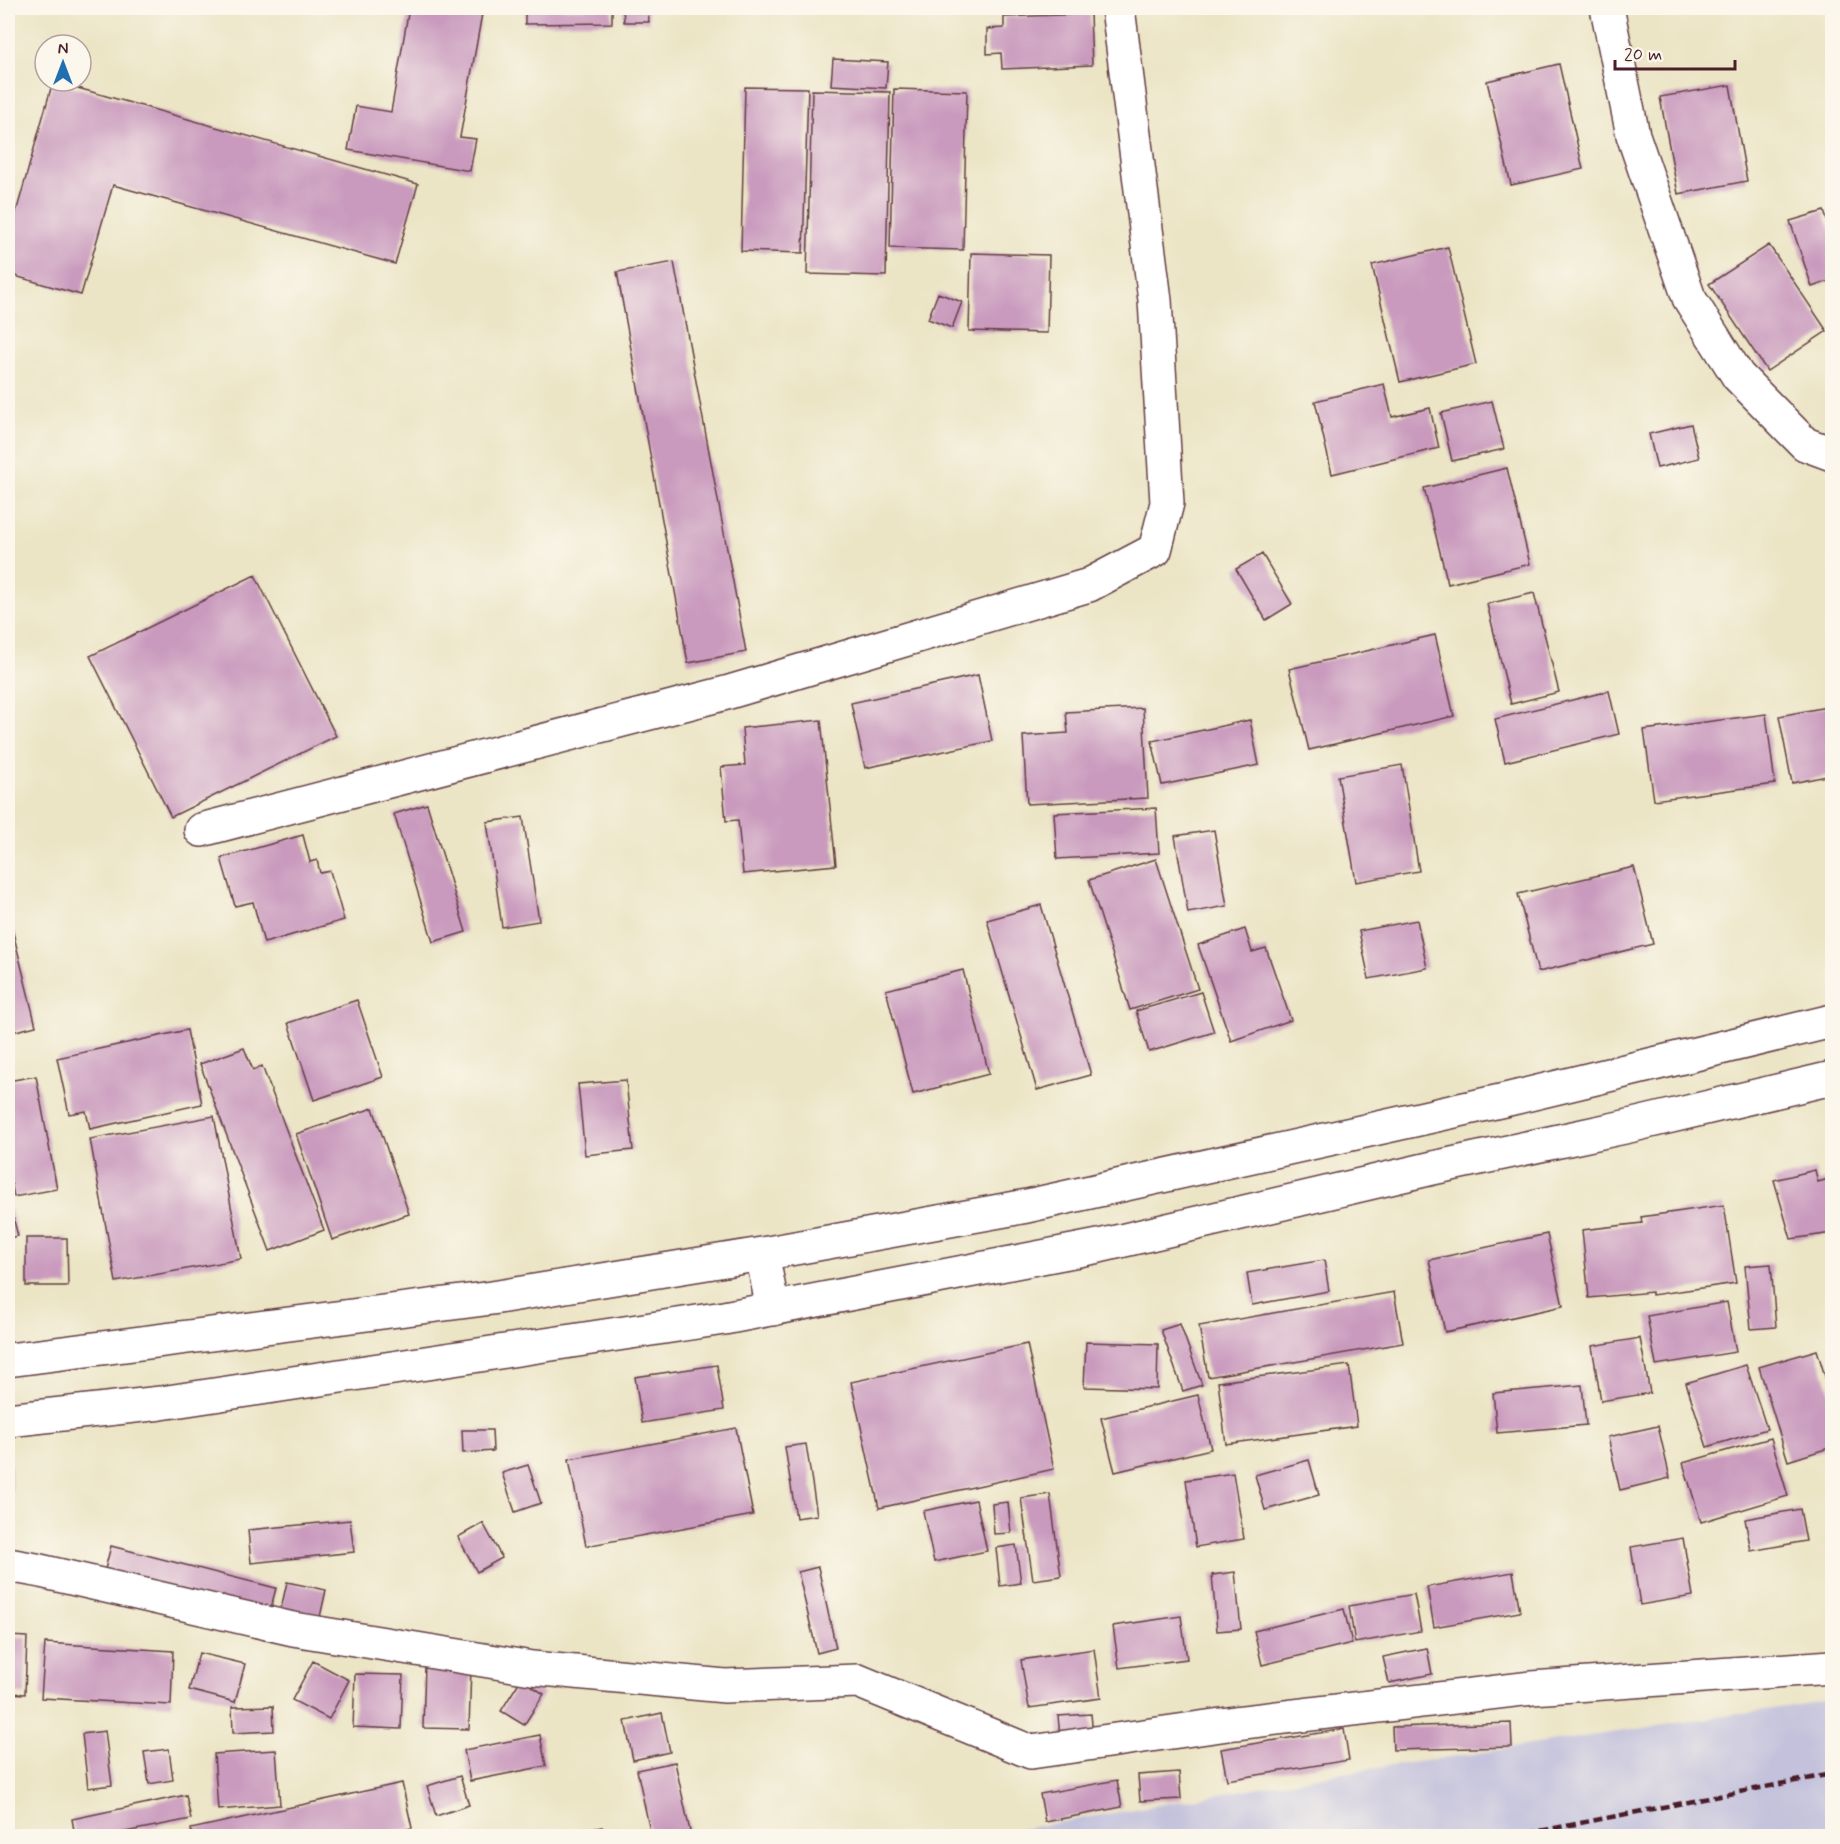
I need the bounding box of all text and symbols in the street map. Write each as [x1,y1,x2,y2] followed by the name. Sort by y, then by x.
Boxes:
[33,33,93,93] north arrow
[1615,33,1735,71] scale bar
[58,39,68,60] text: N
[1624,43,1662,67] text: 20 m

